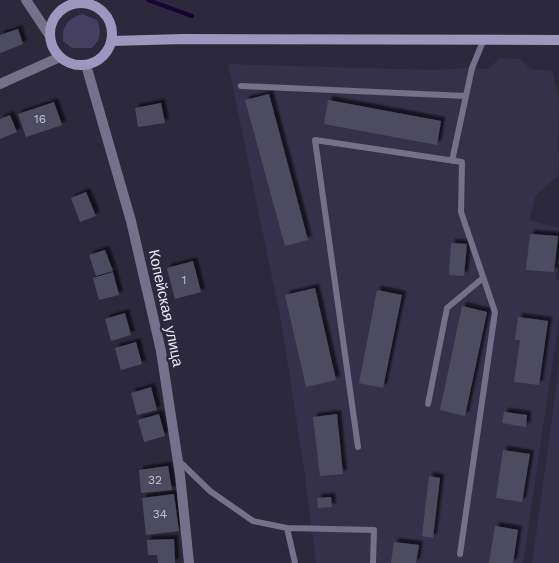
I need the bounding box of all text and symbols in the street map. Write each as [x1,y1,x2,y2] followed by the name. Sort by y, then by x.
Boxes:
[34,112,46,126] house number: 16
[145,248,187,369] street label: Копейская улица
[182,273,186,287] house number: 1
[148,473,162,487] house number: 32
[153,507,167,521] house number: 34

